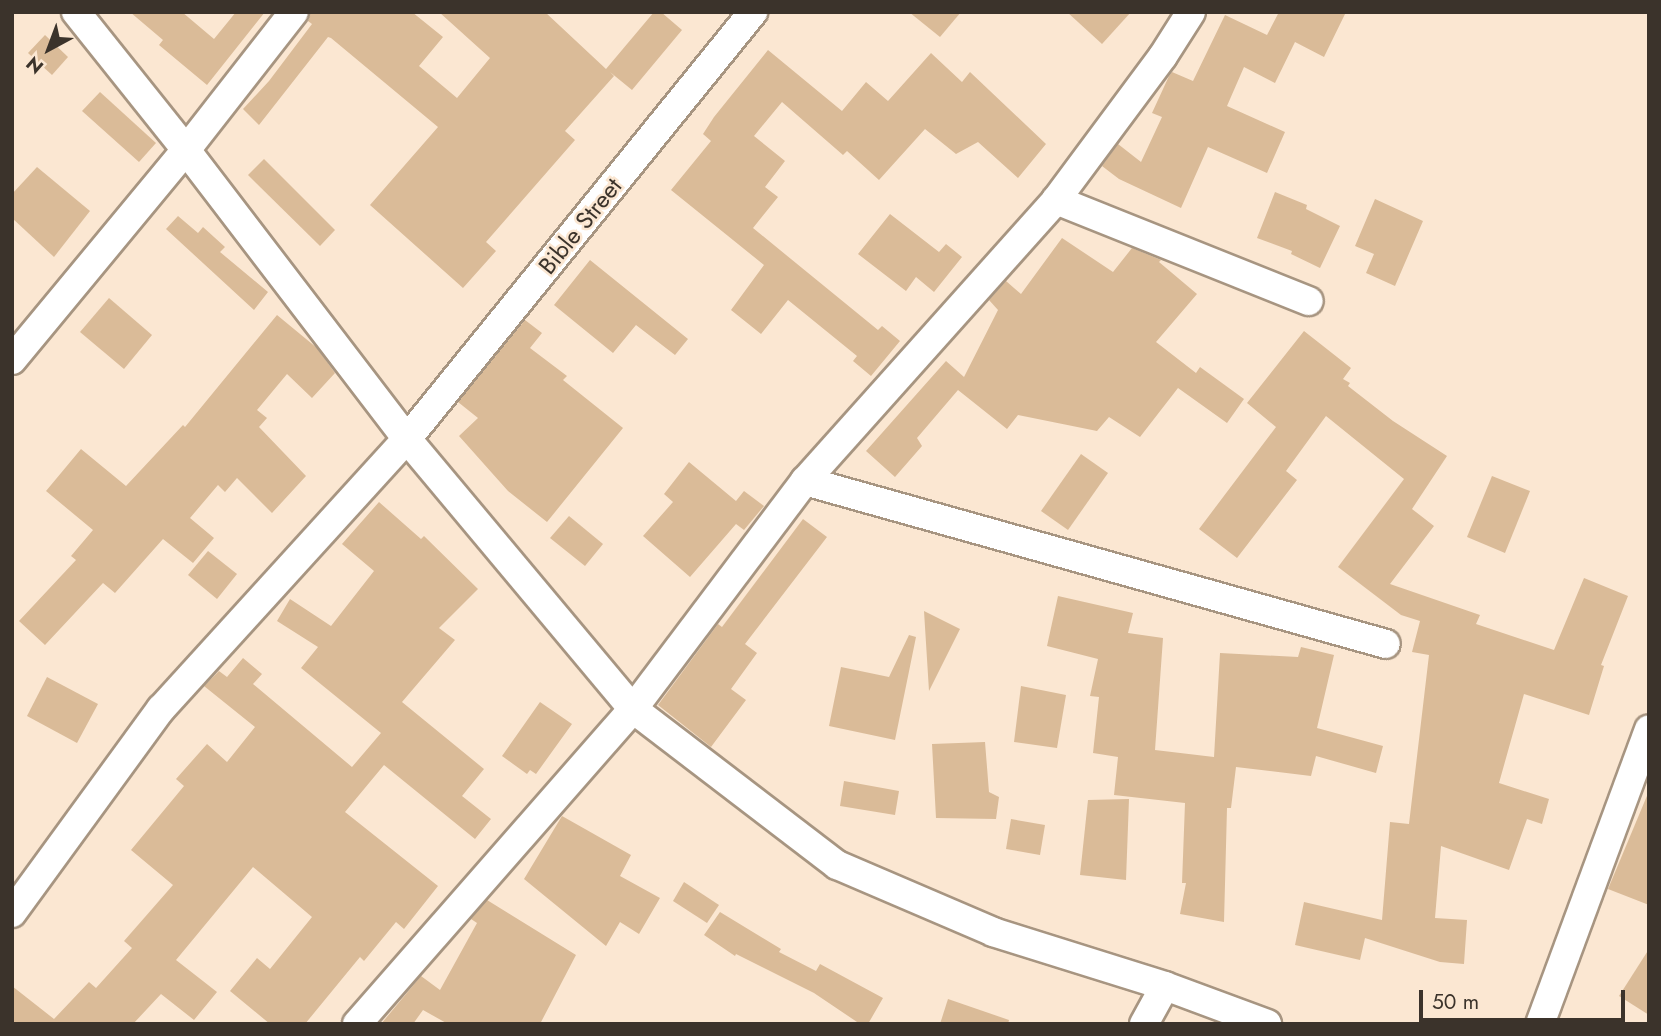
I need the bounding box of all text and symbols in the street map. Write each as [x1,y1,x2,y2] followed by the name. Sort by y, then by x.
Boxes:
[14,14,84,84] north arrow
[20,50,49,80] text: N
[532,172,628,280] street label: Bible Street
[1423,976,1630,1020] scale bar
[1432,987,1479,1017] text: 50 m

